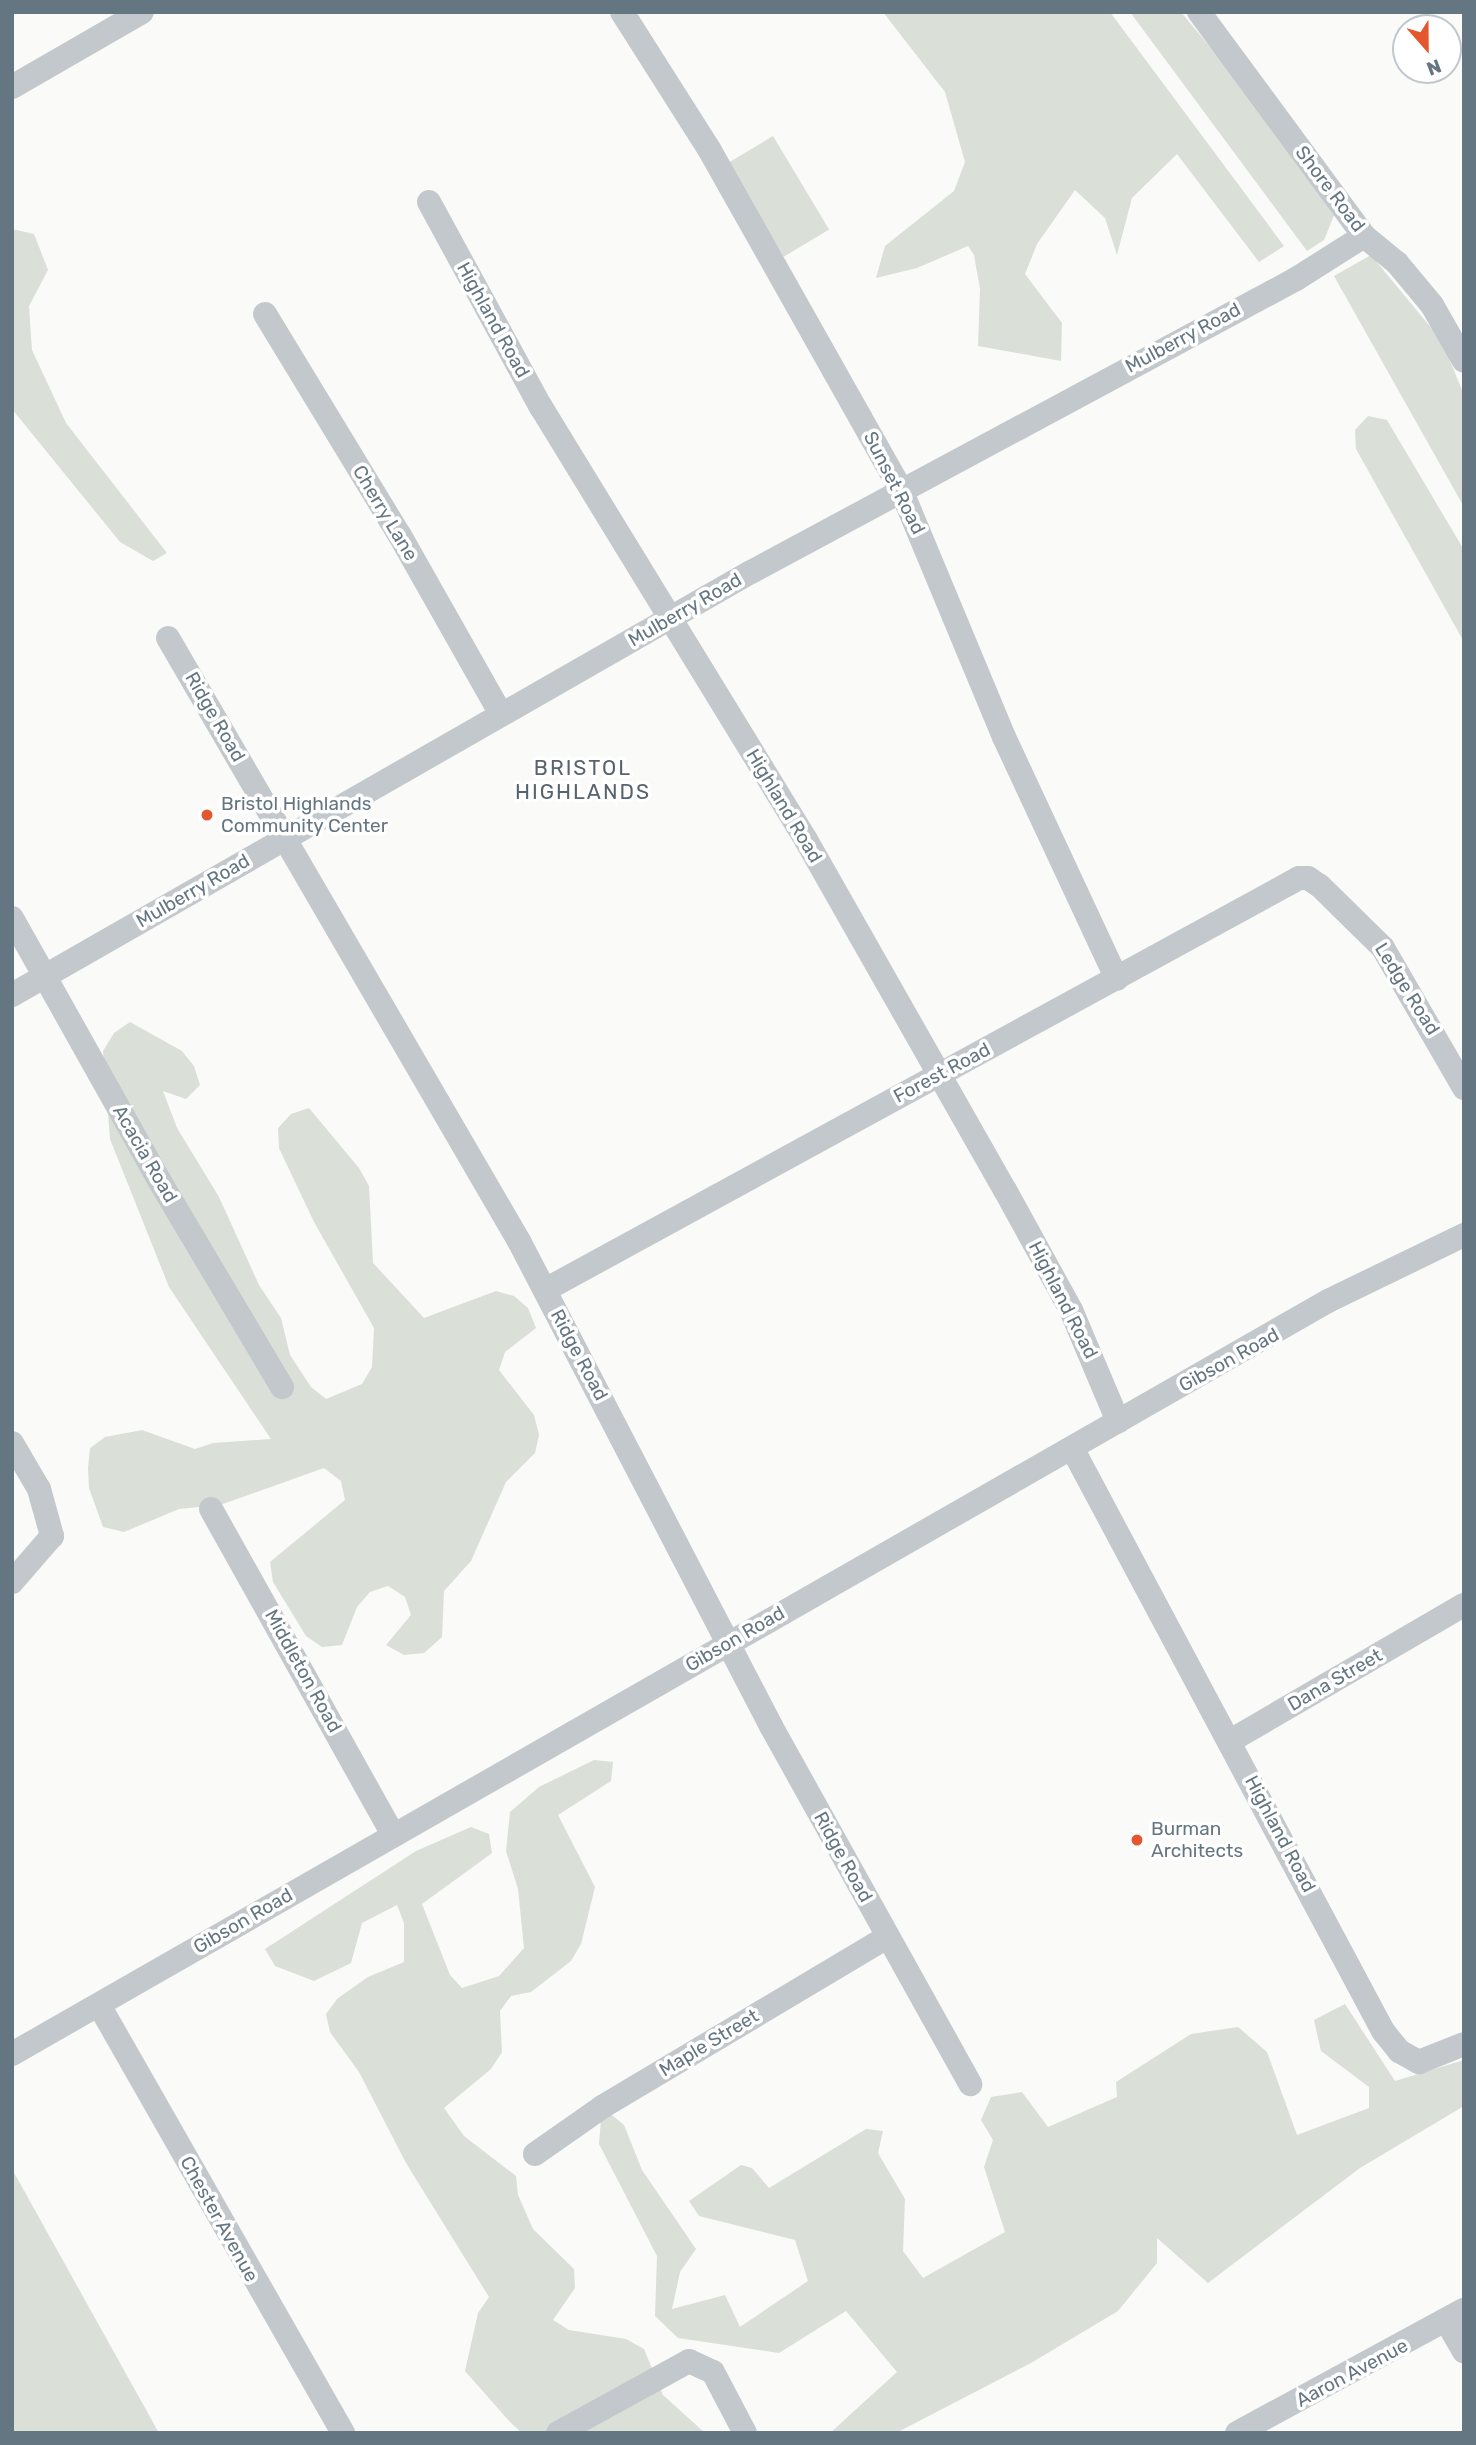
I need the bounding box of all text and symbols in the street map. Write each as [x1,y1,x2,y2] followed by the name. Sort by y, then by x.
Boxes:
[1392,14,1462,84] north arrow
[1423,54,1444,80] text: N
[1290,142,1370,236] street label: Shore Road
[452,258,534,382] street label: Highland Road
[1121,298,1245,378] street label: Mulberry Road
[858,428,930,538] street label: Sunset Road
[347,461,423,565] street label: Cherry Lane
[624,568,746,652] street label: Mulberry Road
[180,668,250,766] street label: Ridge Road
[741,745,827,867] street label: Highland Road
[516,755,650,805] district label: BRISTOL HIGHLANDS
[221,793,388,837] place label: Bristol Highlands Community Center
[199,807,215,823] marker: Bristol Highlands Community Center
[132,849,254,933] street label: Mulberry Road
[1370,939,1444,1039] street label: Ledge Road
[890,1038,994,1108] street label: Forest Road
[108,1101,182,1207] street label: Acacia Road
[1024,1237,1102,1363] street label: Highland Road
[545,1305,613,1405] street label: Ridge Road
[1175,1323,1283,1397] street label: Gibson Road
[681,1601,789,1677] street label: Gibson Road
[260,1606,346,1736] street label: Middleton Road
[1284,1644,1386,1716] street label: Dana Street
[1240,1772,1320,1896] street label: Highland Road
[809,1808,877,1906] street label: Ridge Road
[1151,1818,1243,1862] place label: Burman Architects
[1129,1832,1145,1848] marker: Burman Architects
[189,1883,297,1959] street label: Gibson Road
[655,2004,763,2082] street label: Maple Street
[175,2152,263,2286] street label: Chester Avenue
[1292,2334,1412,2412] street label: Aaron Avenue

